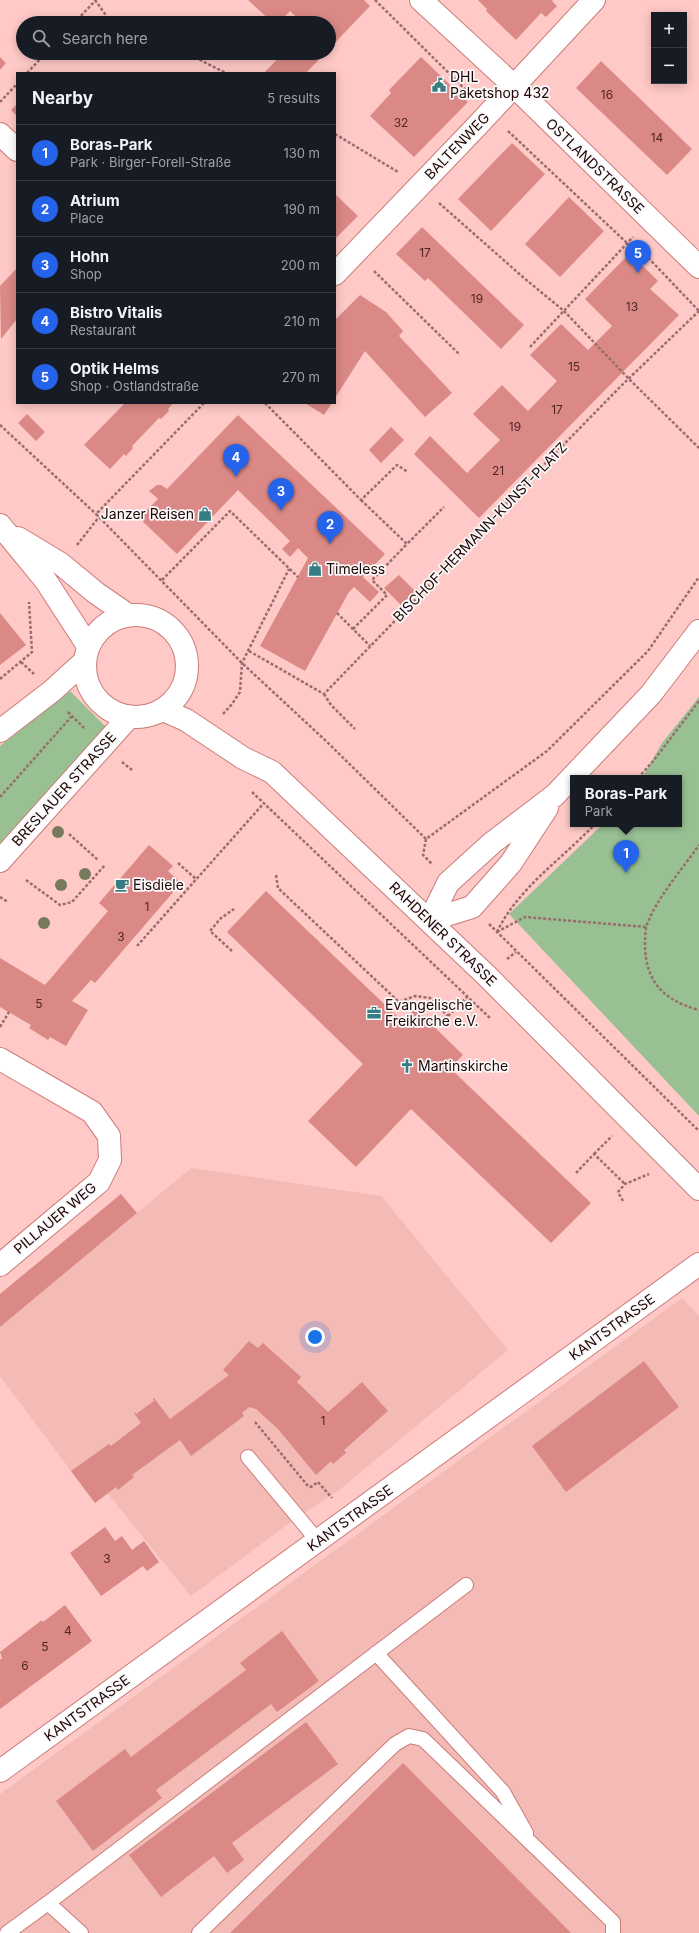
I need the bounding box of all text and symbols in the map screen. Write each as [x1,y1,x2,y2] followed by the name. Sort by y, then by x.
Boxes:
[651,12,687,84] map controls
[651,12,687,48] button: +
[16,16,336,60] search box
[30,27,52,49] icon: search
[62,29,148,48] text: Search here
[651,48,687,84] button: −
[450,68,550,101] place label: DHL Paketshop 432
[431,77,447,93] public building icon: DHL Paketshop 432
[601,87,613,102] house number: 16
[32,88,93,108] text: Nearby
[267,90,320,106] text: 5 results
[421,109,493,183] street label: BALTENWEG
[543,114,648,217] street label: OSTLANDSTRASSE
[394,115,408,130] house number: 32
[651,130,664,145] house number: 14
[70,135,152,154] text: Boras-Park
[42,145,48,161] text: 1
[283,145,320,161] text: 130 m
[70,154,231,170] text: Park · Birger-Forell-Straße
[70,191,120,210] text: Atrium
[41,201,49,217] text: 2
[283,201,320,217] text: 190 m
[70,210,104,226] text: Place
[625,240,651,273] pin: 5
[419,245,431,260] house number: 17
[70,247,109,266] text: Hohn
[41,257,49,273] text: 3
[281,257,320,273] text: 200 m
[70,266,102,282] text: Shop
[471,291,483,306] house number: 19
[626,299,638,314] house number: 13
[70,303,162,322] text: Bistro Vitalis
[41,313,49,329] text: 4
[284,313,320,329] text: 210 m
[70,322,136,338] text: Restaurant
[70,359,159,378] text: Optik Helms
[568,359,580,374] house number: 15
[41,369,49,385] text: 5
[282,369,320,385] text: 270 m
[70,378,199,394] text: Shop · Ostlandstraße
[551,402,563,417] house number: 17
[509,419,521,434] house number: 19
[389,438,570,625] street label: BISCHOF-HERMANN-KUNST-PLATZ
[223,444,249,477] pin: 4
[492,463,504,478] house number: 21
[268,478,294,511] pin: 3
[101,505,194,522] place label: Janzer Reisen
[197,506,213,522] shop icon: Janzer Reisen
[317,511,343,544] pin: 2
[326,560,385,577] place label: Timeless
[307,561,323,577] shop icon: Timeless
[8,728,119,849] street label: BRESLAUER STRASSE
[570,775,682,827] popup
[585,784,667,803] text: Boras-Park
[585,803,613,819] text: Park
[613,840,639,873] pin: 1
[133,876,184,893] place label: Eisdiele
[114,877,130,893] cafe icon: Eisdiele
[386,878,501,989] street label: RAHDENER STRASSE
[145,899,149,914] house number: 1
[117,929,125,944] house number: 3
[35,996,43,1011] house number: 5
[385,996,478,1029] place label: Evangelische Freikirche e.V.
[366,1005,382,1021] office icon: Evangelische Freikirche e.V.
[418,1057,508,1074] place label: Martinskirche
[399,1058,415,1074] church icon: Martinskirche
[10,1178,99,1257] street label: PILLAUER WEG
[566,1290,658,1363] street label: KANTSTRASSE
[305,1327,325,1347] your location
[321,1413,325,1428] house number: 1
[304,1481,396,1554] street label: KANTSTRASSE
[103,1551,111,1566] house number: 3
[64,1623,72,1638] house number: 4
[41,1639,49,1654] house number: 5
[21,1658,29,1673] house number: 6
[41,1671,133,1744] street label: KANTSTRASSE

